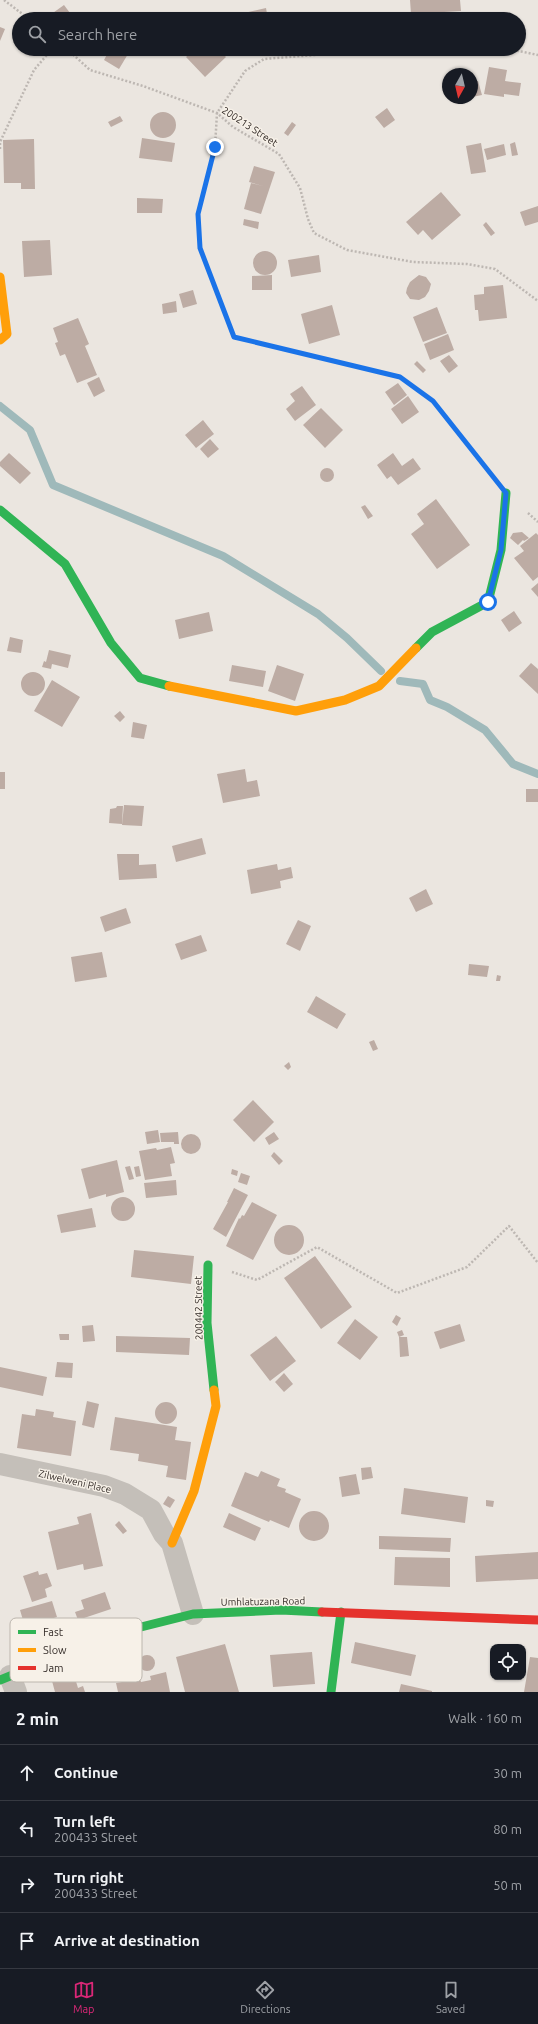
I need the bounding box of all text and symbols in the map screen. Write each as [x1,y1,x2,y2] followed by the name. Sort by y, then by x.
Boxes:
[12,12,526,56] search box
[26,23,48,45] icon: search
[58,26,137,43] text: Search here
[442,68,478,104] north arrow
[220,104,280,149] street label: 200213 Street
[206,138,224,156] route end
[479,593,497,611] route start
[192,1276,205,1340] street label: 200442 Street
[37,1468,112,1495] street label: Zilwelweni Place
[221,1595,305,1608] street label: Umhlatuzana Road
[10,1618,142,1682] legend
[43,1626,64,1638] text: Fast
[43,1644,67,1656] text: Slow
[490,1644,526,1680] map controls
[490,1644,526,1680] button: locate
[43,1662,64,1674] text: Jam
[16,1709,59,1728] text: 2 min
[448,1711,522,1725] text: Walk · 160 m
[16,1762,38,1784] icon: ahead
[54,1764,118,1781] text: Continue
[493,1766,522,1780] text: 30 m
[54,1813,115,1830] text: Turn left
[16,1818,38,1840] icon: left
[493,1822,522,1836] text: 80 m
[54,1830,137,1844] text: 200433 Street
[54,1869,124,1886] text: Turn right
[16,1874,38,1896] icon: right
[493,1878,522,1892] text: 50 m
[54,1886,137,1900] text: 200433 Street
[16,1930,38,1952] icon: arrive
[54,1932,200,1949] text: Arrive at destination
[73,1979,95,2015] tab: Map
[240,1979,290,2015] tab: Directions
[436,1979,465,2015] tab: Saved

